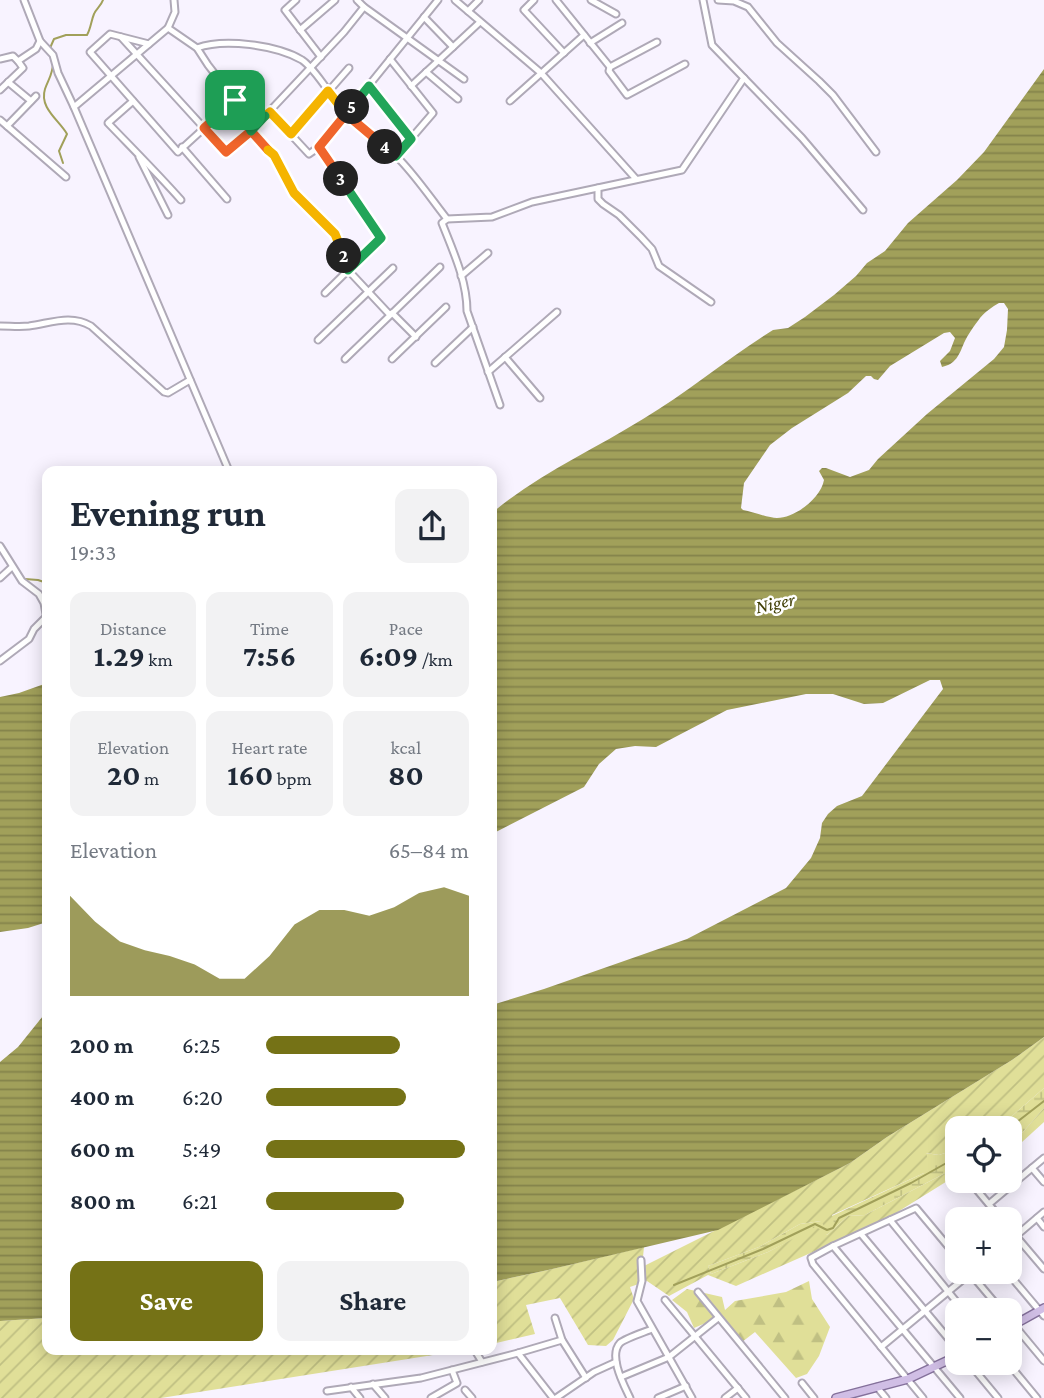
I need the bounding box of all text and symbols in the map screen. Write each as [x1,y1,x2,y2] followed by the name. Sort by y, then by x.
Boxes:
[205,70,265,130] pin
[216,81,254,119] icon: arrive
[334,90,370,124] pin: 5
[347,96,356,117] text: 5
[368,130,402,164] pin: 4
[379,136,390,157] text: 4
[324,162,358,196] pin: 3
[336,168,345,189] text: 3
[326,238,362,274] pin: 2
[339,245,348,266] text: 2
[395,489,469,563] button: share
[70,492,266,534] text: Evening run
[70,539,116,565] text: 19:33
[753,588,798,617] water label: Niger
[100,618,166,639] text: Distance
[250,618,289,639] text: Time
[389,618,423,639] text: Pace
[94,639,145,672] text: 1.29
[243,639,296,672] text: 7:56
[359,639,418,672] text: 6:09
[145,649,173,670] text: km
[418,649,453,670] text: /km
[97,737,169,758] text: Elevation
[232,737,307,758] text: Heart rate
[391,737,421,758] text: kcal
[107,758,141,791] text: 20
[227,758,273,791] text: 160
[388,758,424,791] text: 80
[141,768,159,789] text: m
[273,768,312,789] text: bpm
[70,837,157,863] text: Elevation
[389,837,469,863] text: 65–84 m
[70,1032,134,1058] text: 200 m
[182,1032,221,1058] text: 6:25
[70,1084,134,1110] text: 400 m
[182,1084,223,1110] text: 6:20
[945,1116,1022,1375] map controls
[945,1116,1022,1193] button: locate
[70,1136,134,1162] text: 600 m
[182,1136,221,1162] text: 5:49
[70,1188,135,1214] text: 800 m
[182,1188,218,1214] text: 6:21
[945,1207,1022,1284] button: +
[70,1261,263,1341] button: Save
[277,1261,469,1341] button: Share
[945,1298,1022,1375] button: −

